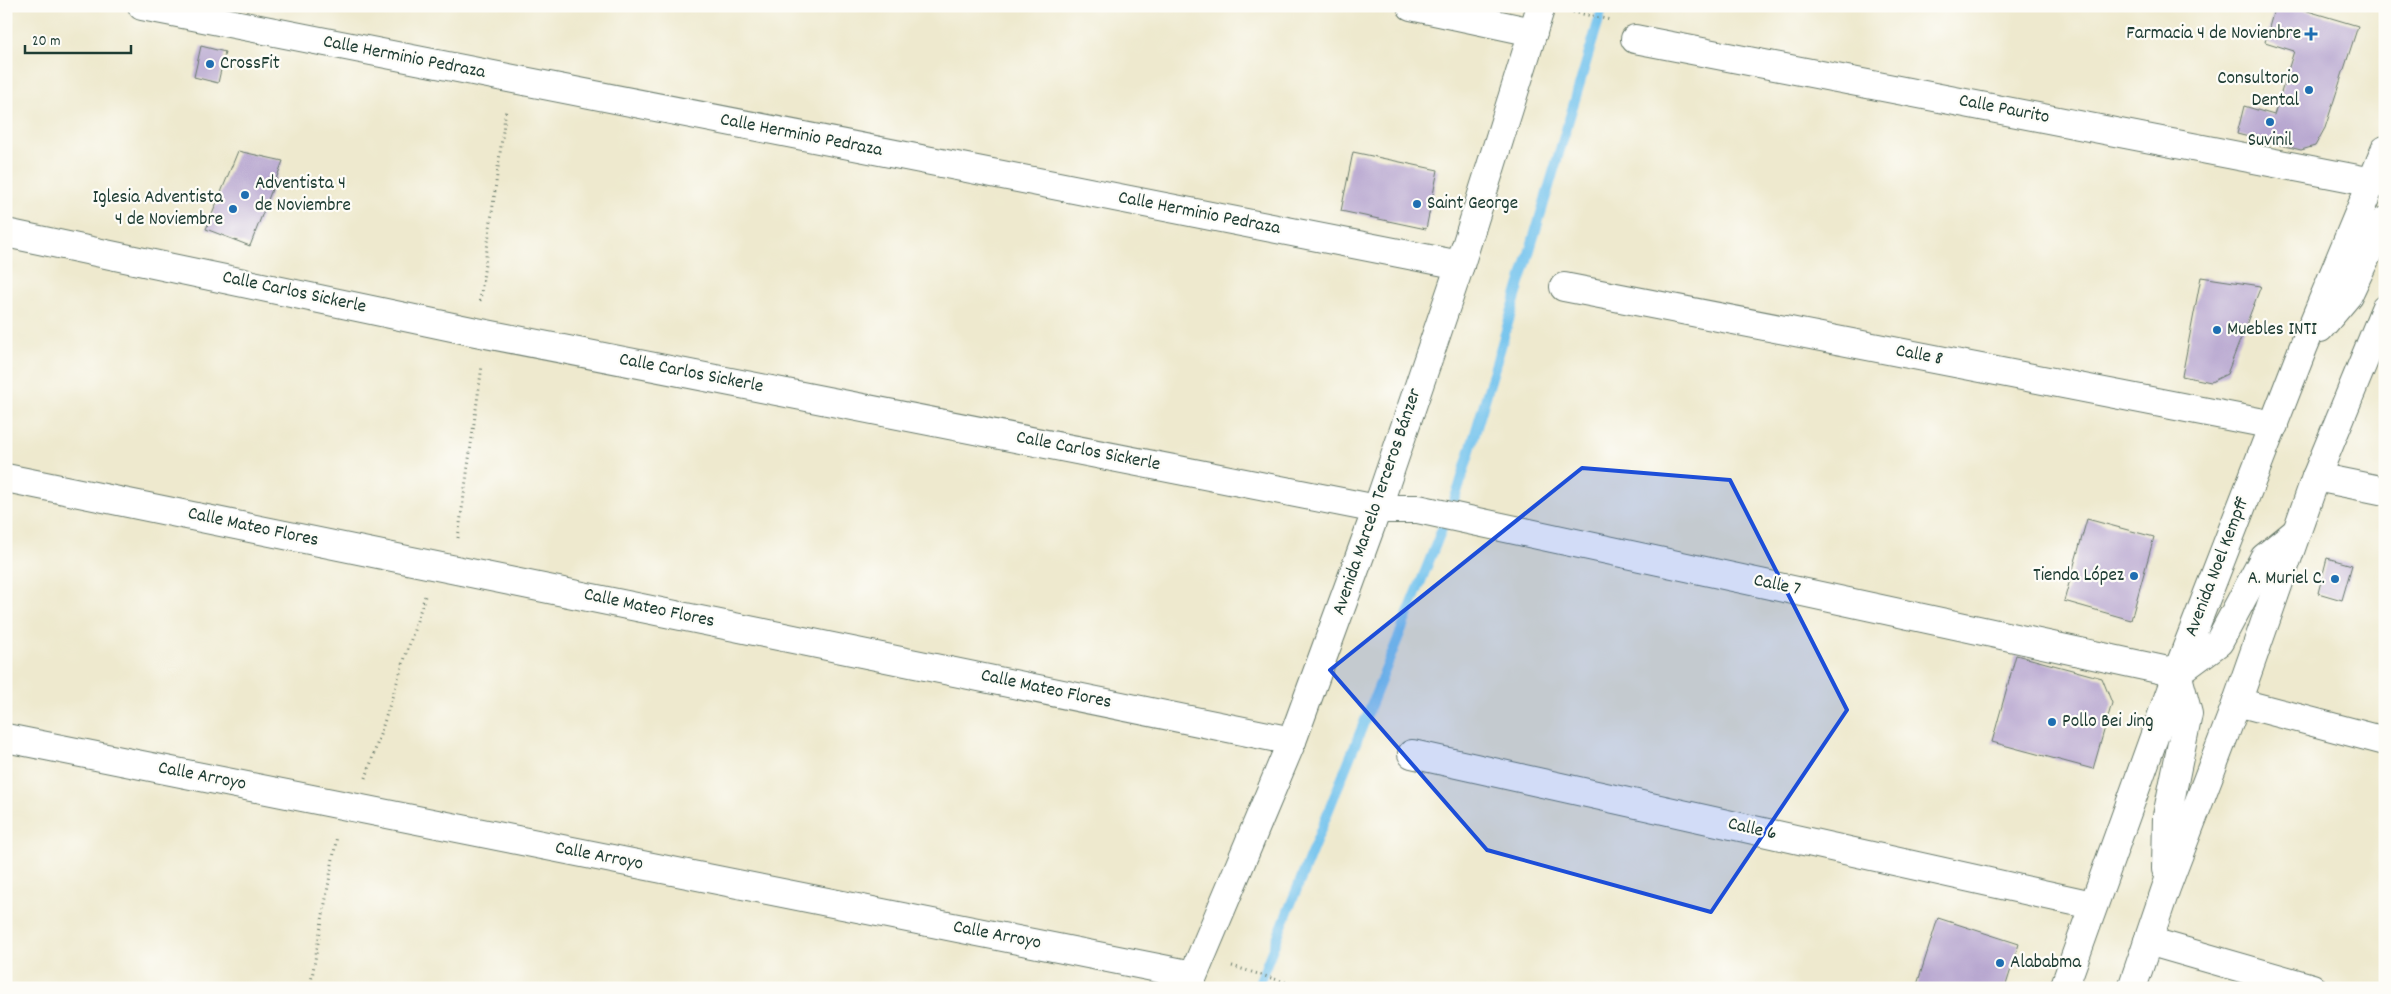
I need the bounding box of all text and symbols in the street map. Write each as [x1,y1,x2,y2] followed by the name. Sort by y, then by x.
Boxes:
[2126,21,2301,48] place label: Farmacia 4 de Novienbre
[25,22,131,54] scale bar
[2305,28,2317,40] marker: Farmacia 4 de Novienbre
[321,29,489,87] street label: Calle Herminio Pedraza
[32,31,60,53] text: 20 m
[220,51,280,78] place label: CrossFit
[204,58,216,70] marker: CrossFit
[2217,66,2299,115] place label: Consultorio Dental
[2303,84,2315,96] marker: Consultorio Dental
[1956,88,2052,132] street label: Calle Paurito
[718,107,886,165] street label: Calle Herminio Pedraza
[2264,116,2276,128] marker: Suvinil
[2248,128,2293,155] place label: Suvinil
[255,171,351,220] place label: Adventista 4 de Noviembre
[92,185,224,234] place label: Iglesia Adventista 4 de Noviembre
[1116,185,1284,243] street label: Calle Herminio Pedraza
[239,189,251,201] marker: Adventista 4 de Noviembre
[1427,191,1518,218] place label: Saint George
[1411,198,1423,210] marker: Saint George
[227,203,239,215] marker: Iglesia Adventista 4 de Noviembre
[220,265,368,321] street label: Calle Carlos Sickerle
[2227,317,2317,344] place label: Muebles INTI
[2211,324,2223,336] marker: Muebles INTI
[1893,338,1945,374] street label: Calle 8
[617,347,765,401] street label: Calle Carlos Sickerle
[1326,385,1430,619] street label: Avenida Marcelo Terceros Bánzer
[1014,425,1162,479] street label: Calle Carlos Sickerle
[2179,493,2257,641] street label: Avenida Noel Kempff
[185,501,321,555] street label: Calle Mateo Flores
[2033,563,2124,590] place label: Tienda López
[2247,566,2325,593] place label: A. Muriel C.
[1751,568,1803,604] street label: Calle 7
[2128,570,2140,582] marker: Tienda López
[2329,573,2341,585] marker: A. Muriel C.
[581,582,717,636] street label: Calle Mateo Flores
[978,663,1114,717] street label: Calle Mateo Flores
[2062,709,2154,736] place label: Pollo Bei Jing
[2046,716,2058,728] marker: Pollo Bei Jing
[156,755,248,799] street label: Calle Arroyo
[1725,811,1779,849] street label: Calle 6
[553,835,645,879] street label: Calle Arroyo
[951,914,1043,958] street label: Calle Arroyo
[2010,950,2082,977] place label: Alababma
[1994,957,2006,969] marker: Alababma

